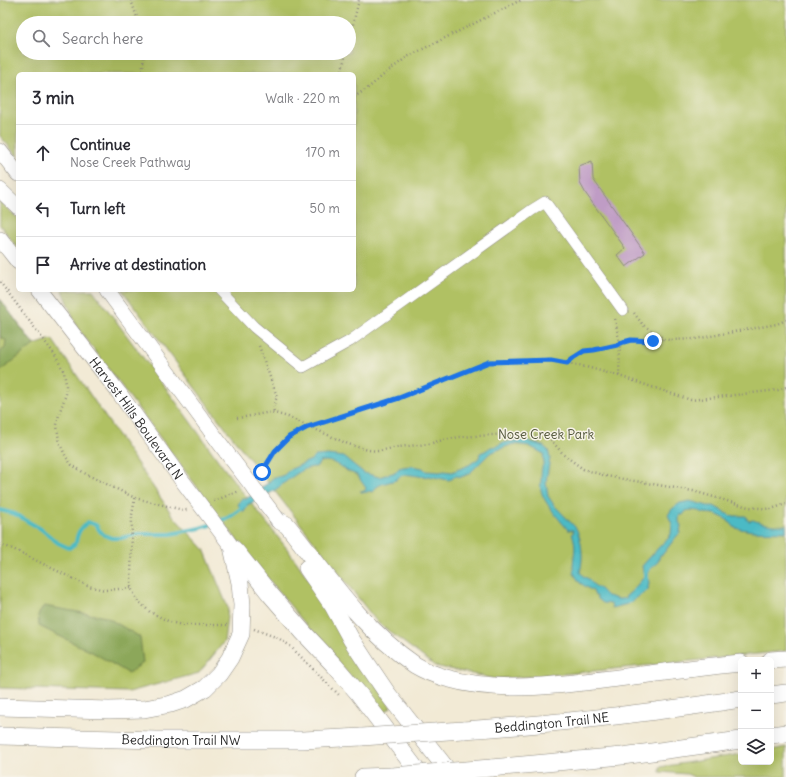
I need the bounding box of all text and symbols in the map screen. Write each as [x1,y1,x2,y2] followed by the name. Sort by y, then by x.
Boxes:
[16,16,356,60] search box
[30,27,52,49] icon: search
[62,29,143,48] text: Search here
[32,87,74,109] text: 3 min
[265,90,340,107] text: Walk · 220 m
[70,135,131,154] text: Continue
[32,142,54,164] icon: ahead
[305,144,340,161] text: 170 m
[70,154,191,171] text: Nose Creek Pathway
[32,198,54,220] icon: left
[70,199,125,218] text: Turn left
[309,200,340,217] text: 50 m
[32,254,54,276] icon: arrive
[70,255,206,274] text: Arrive at destination
[644,332,662,350] route end
[85,354,187,483] street label: Harvest Hills Boulevard N
[498,426,594,443] park label: Nose Creek Park
[253,463,271,481] route start
[738,657,774,765] map controls
[738,657,774,693] button: +
[738,693,774,729] button: −
[494,709,610,737] street label: Beddington Trail NE
[738,729,774,765] button: layers
[121,731,241,749] street label: Beddington Trail NW

